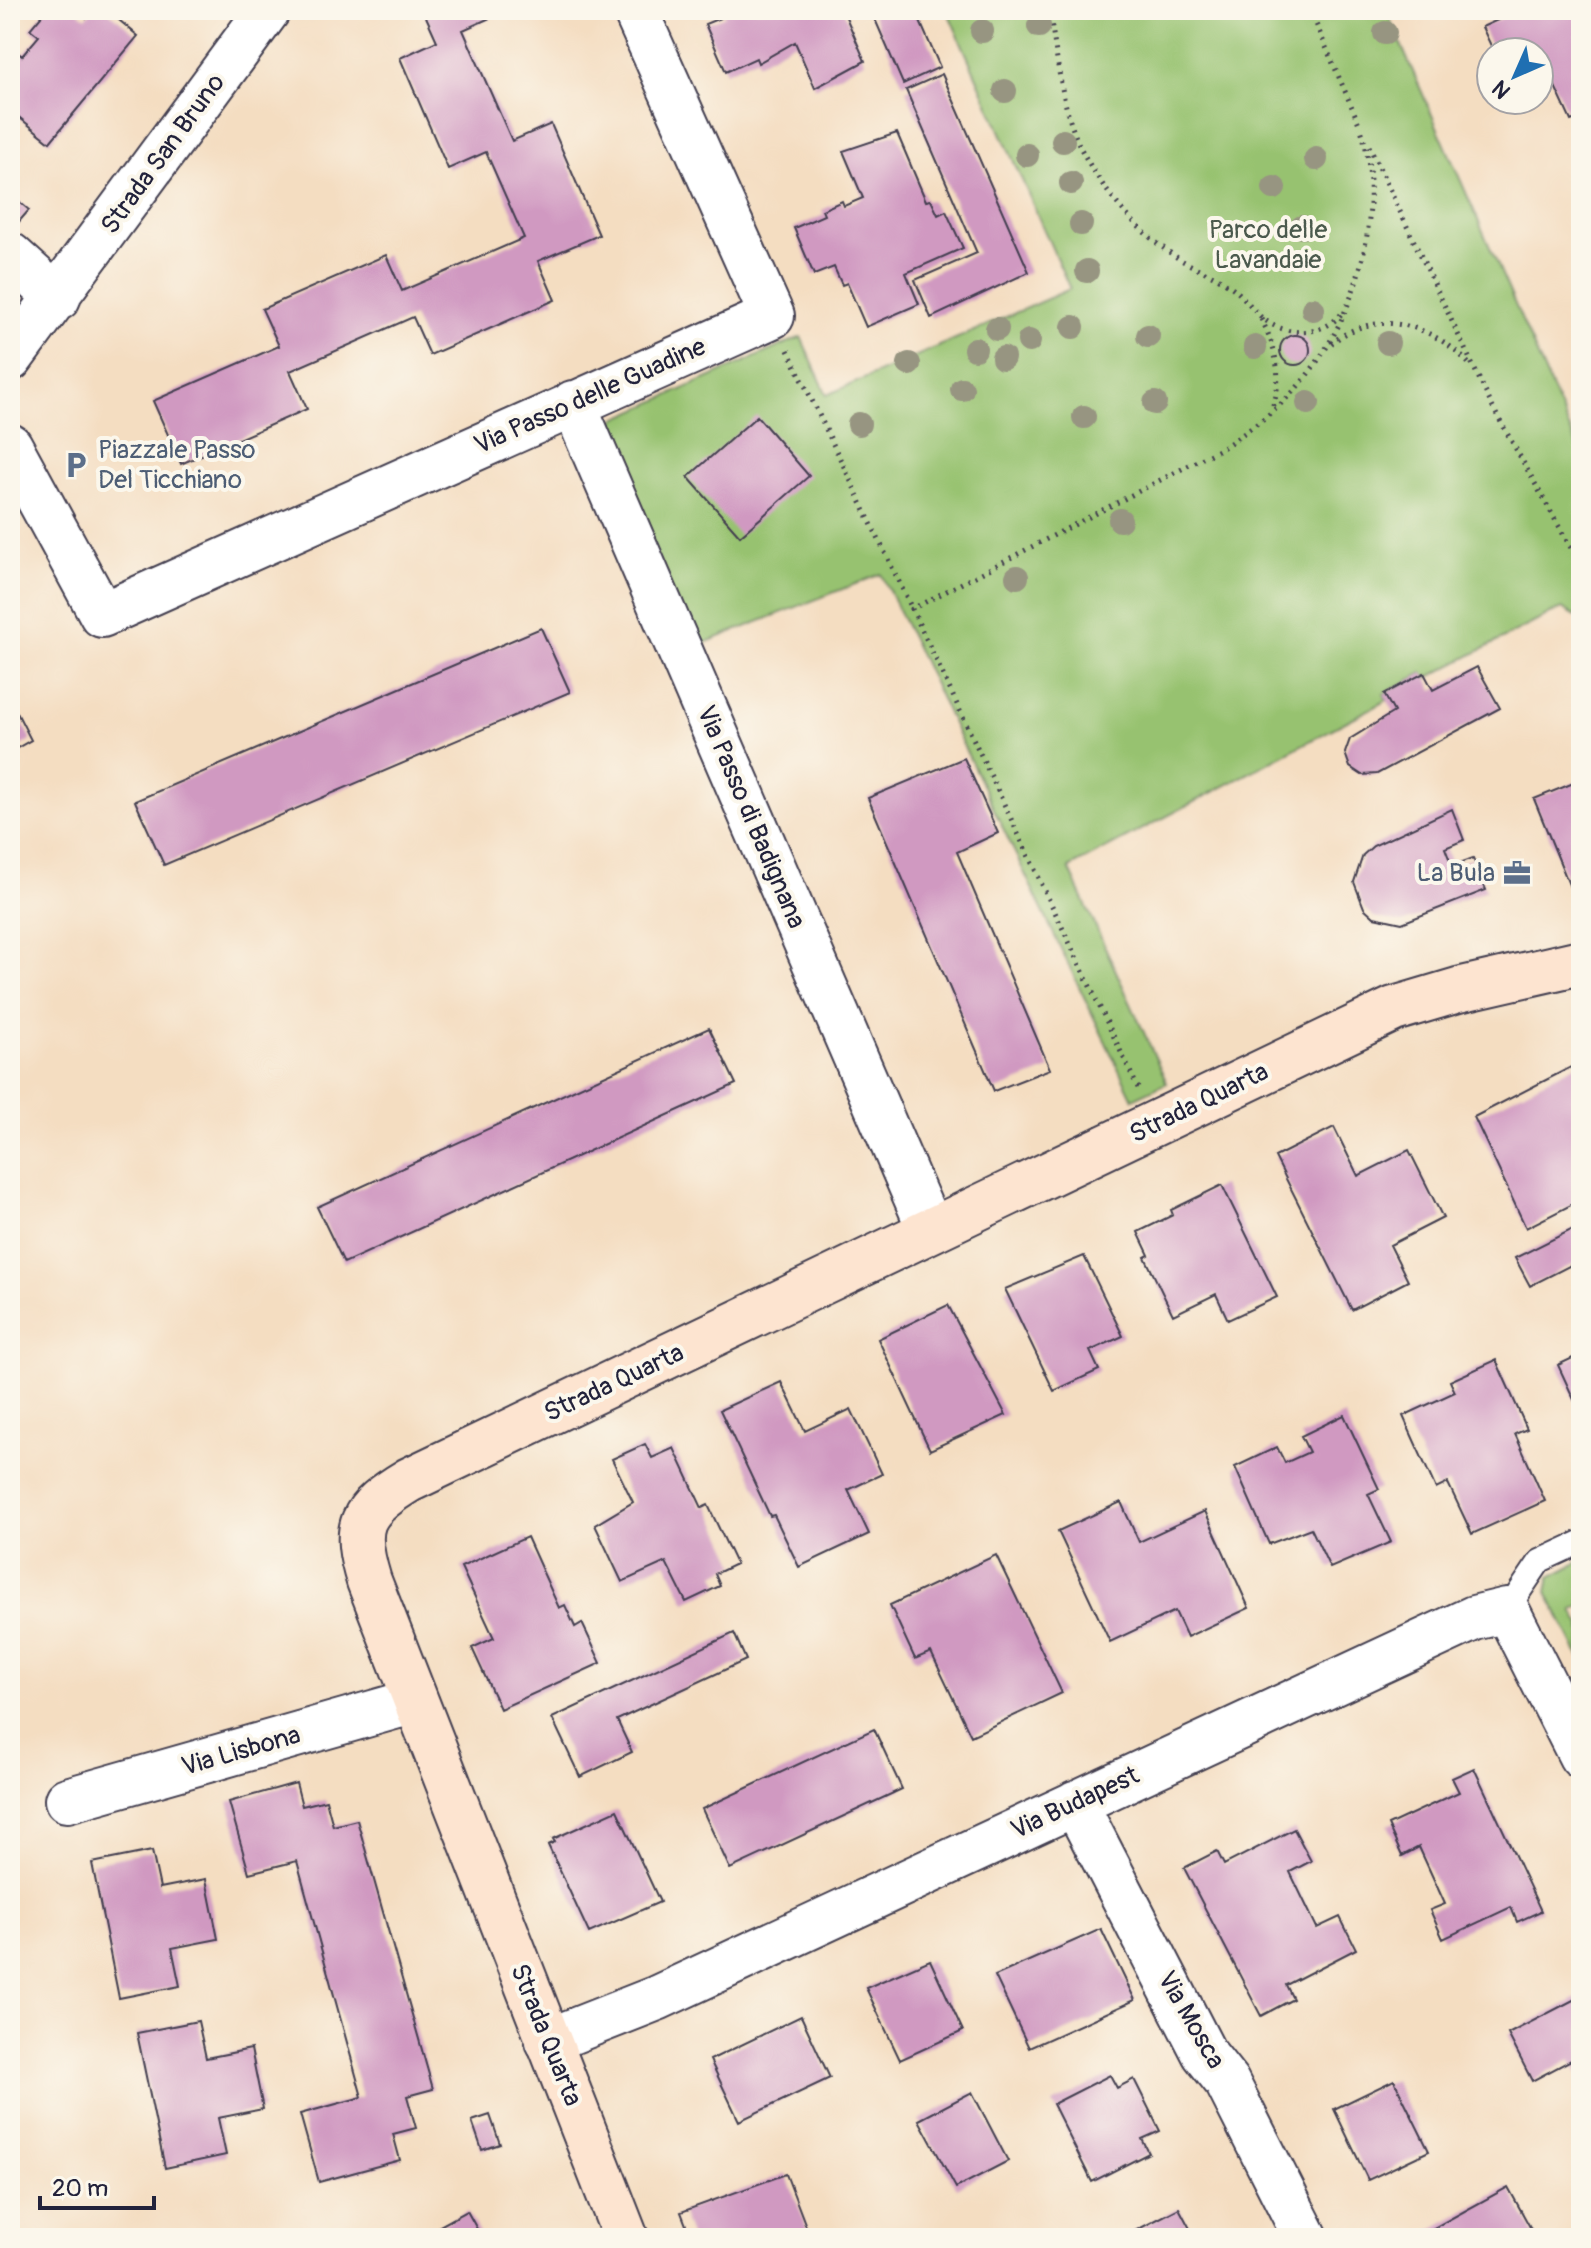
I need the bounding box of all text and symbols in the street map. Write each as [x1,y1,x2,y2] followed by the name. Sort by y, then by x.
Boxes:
[1475,36,1555,116] north arrow
[94,67,232,241] street label: Strada San Bruno
[1486,74,1517,105] text: N
[1209,214,1327,276] park label: Parco delle Lavandaie
[469,330,711,461] street label: Via Passo delle Guadine
[98,434,256,496] place label: Piazzale Passo Del Ticchiano
[61,450,91,480] parking icon: Piazzale Passo Del Ticchiano
[690,701,812,933] street label: Via Passo di Badignana
[1417,857,1495,889] place label: La Bula
[1502,858,1532,888] office icon: La Bula
[1124,1056,1274,1150] street label: Strada Quarta
[539,1337,689,1429] street label: Strada Quarta
[178,1719,304,1783] street label: Via Lisbona
[1006,1759,1145,1847] street label: Via Budapest
[503,1959,589,2111] street label: Strada Quarta
[1150,1965,1232,2075] street label: Via Mosca
[40,2160,154,2210] scale bar
[52,2174,108,2203] text: 20 m

